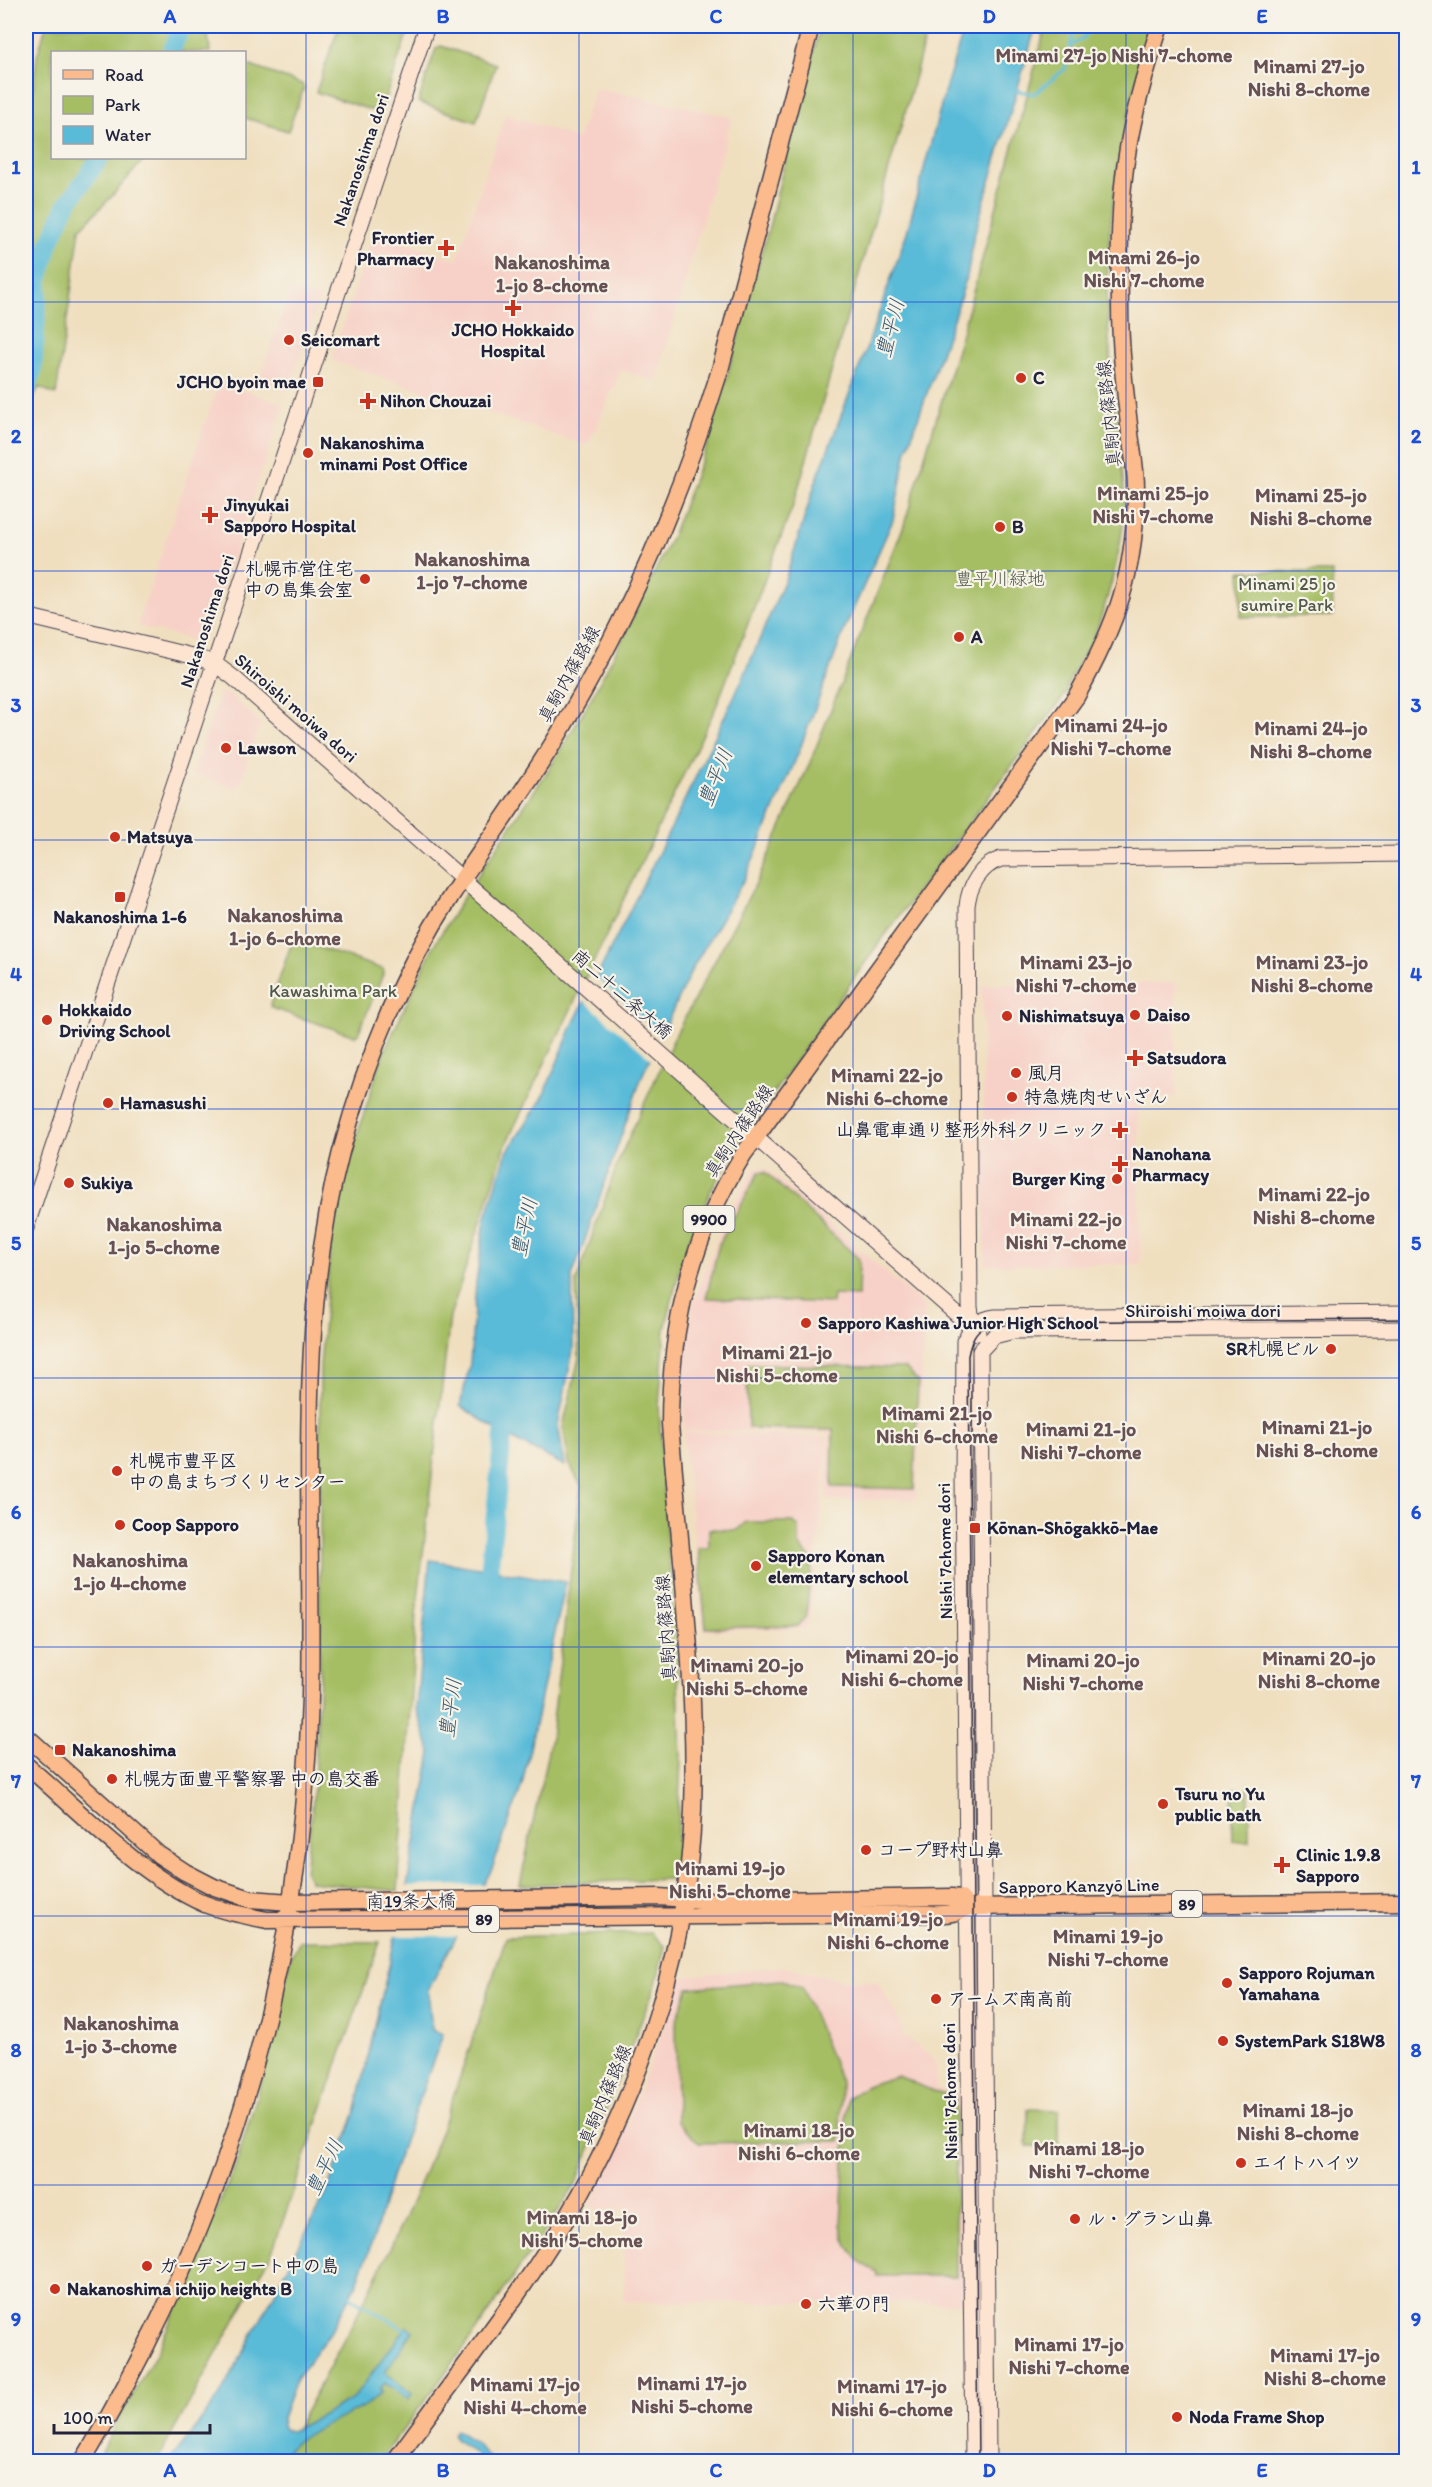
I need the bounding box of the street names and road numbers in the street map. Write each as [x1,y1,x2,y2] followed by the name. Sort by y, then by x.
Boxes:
[328,91,394,229] street label: Nakanoshima dori
[1092,359,1126,469] street label: 真駒内篠路線
[175,552,239,690] street label: Nakanoshima dori
[533,621,605,727] street label: 真駒内篠路線
[230,649,362,767] street label: Shiroishi moiwa dori
[567,944,677,1044] street label: 南二十二条大橋
[700,1080,778,1182] street label: 真駒内篠路線
[684,1206,734,1232] road number: 9900
[1125,1300,1281,1322] street label: Shiroishi moiwa dori
[933,1483,957,1619] street label: Nishi 7chome dori
[651,1573,681,1683] street label: 真駒内篠路線
[998,1874,1160,1898] street label: Sapporo Kanzyō Line
[366,1889,456,1913] street label: 南19条大橋
[1172,1891,1202,1917] road number: 89
[469,1906,499,1932] road number: 89
[938,2023,962,2159] street label: Nishi 7chome dori
[574,2041,636,2149] street label: 真駒内篠路線

